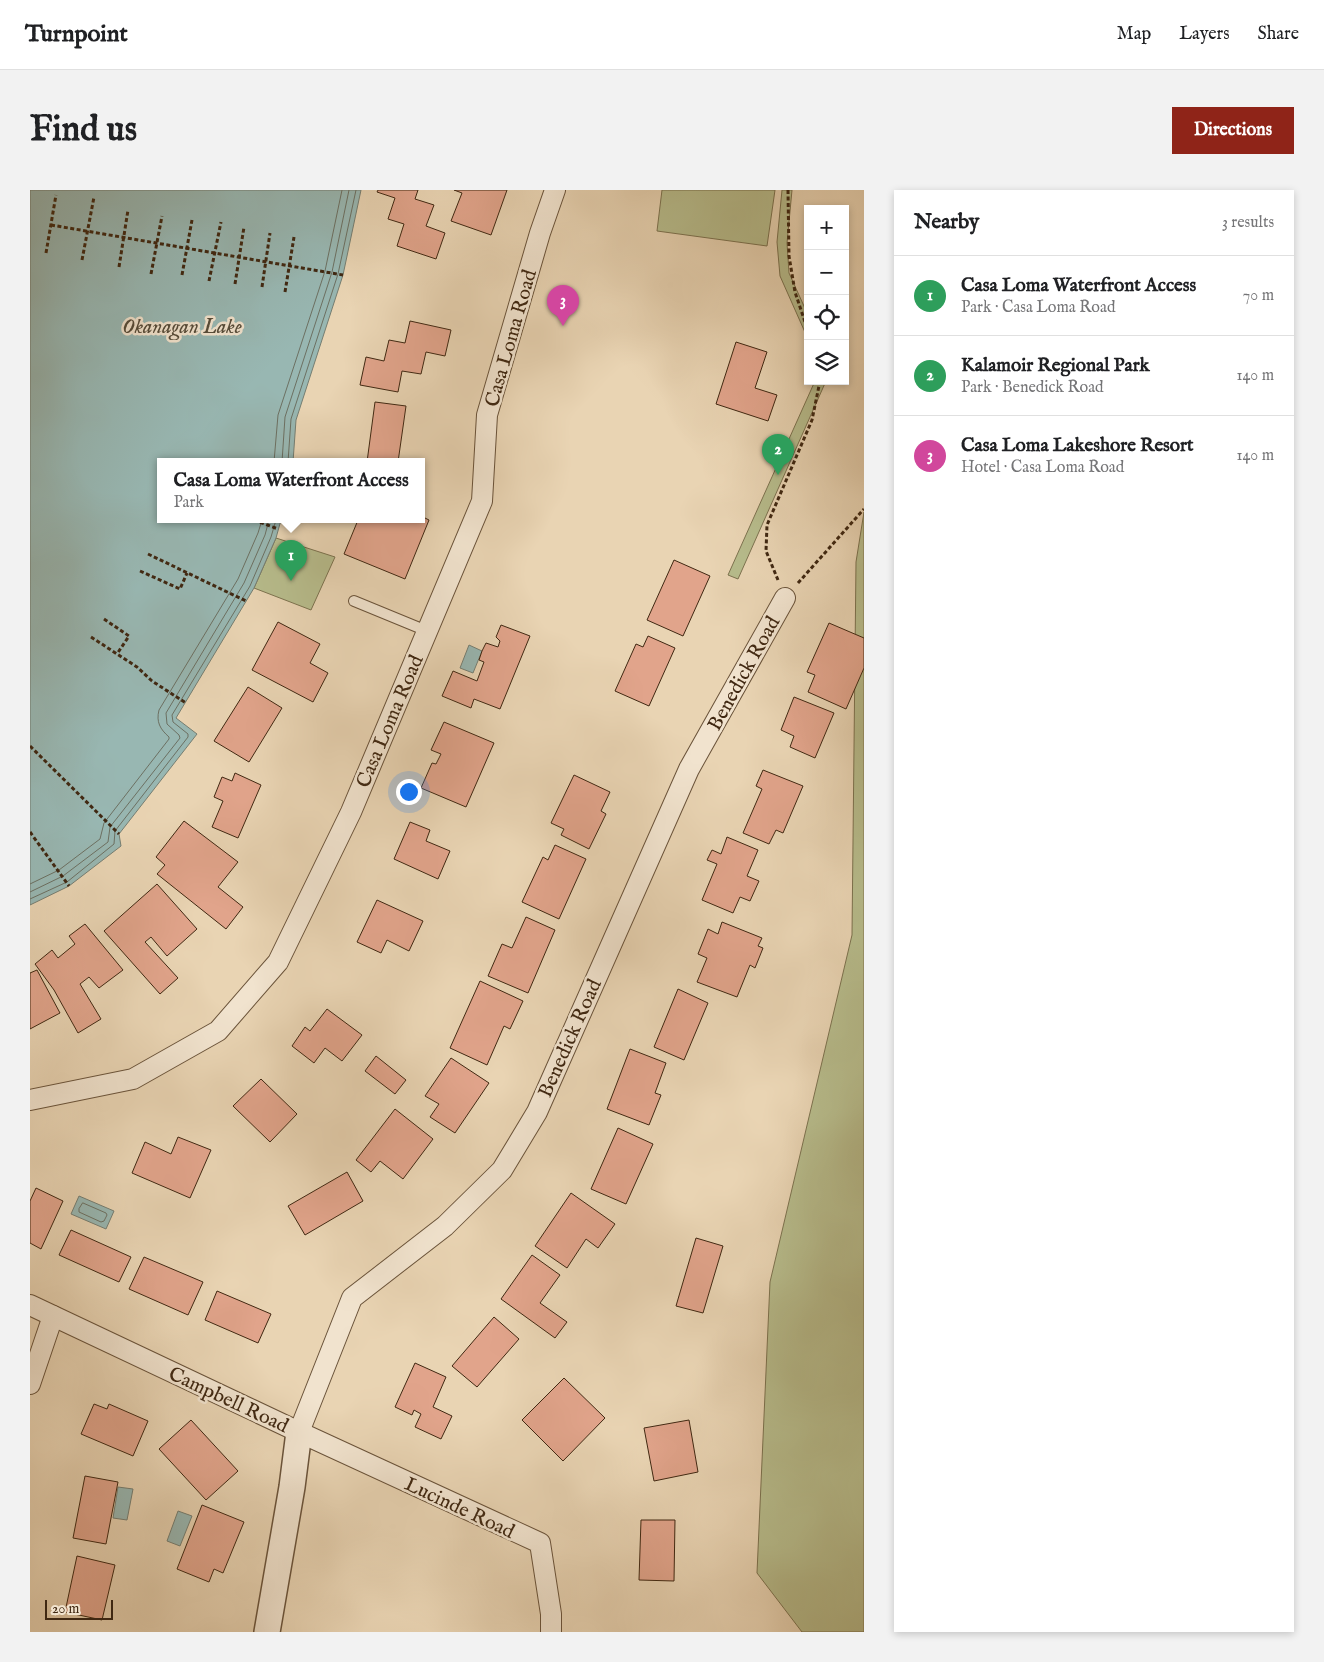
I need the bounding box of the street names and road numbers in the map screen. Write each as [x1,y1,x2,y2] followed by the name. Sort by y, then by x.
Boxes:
[480,266,543,410] street label: Casa Loma Road
[703,612,786,735] street label: Benedick Road
[351,651,430,792] street label: Casa Loma Road
[533,975,608,1102] street label: Benedick Road
[164,1362,293,1439] street label: Campbell Road
[400,1472,519,1545] street label: Lucinde Road

